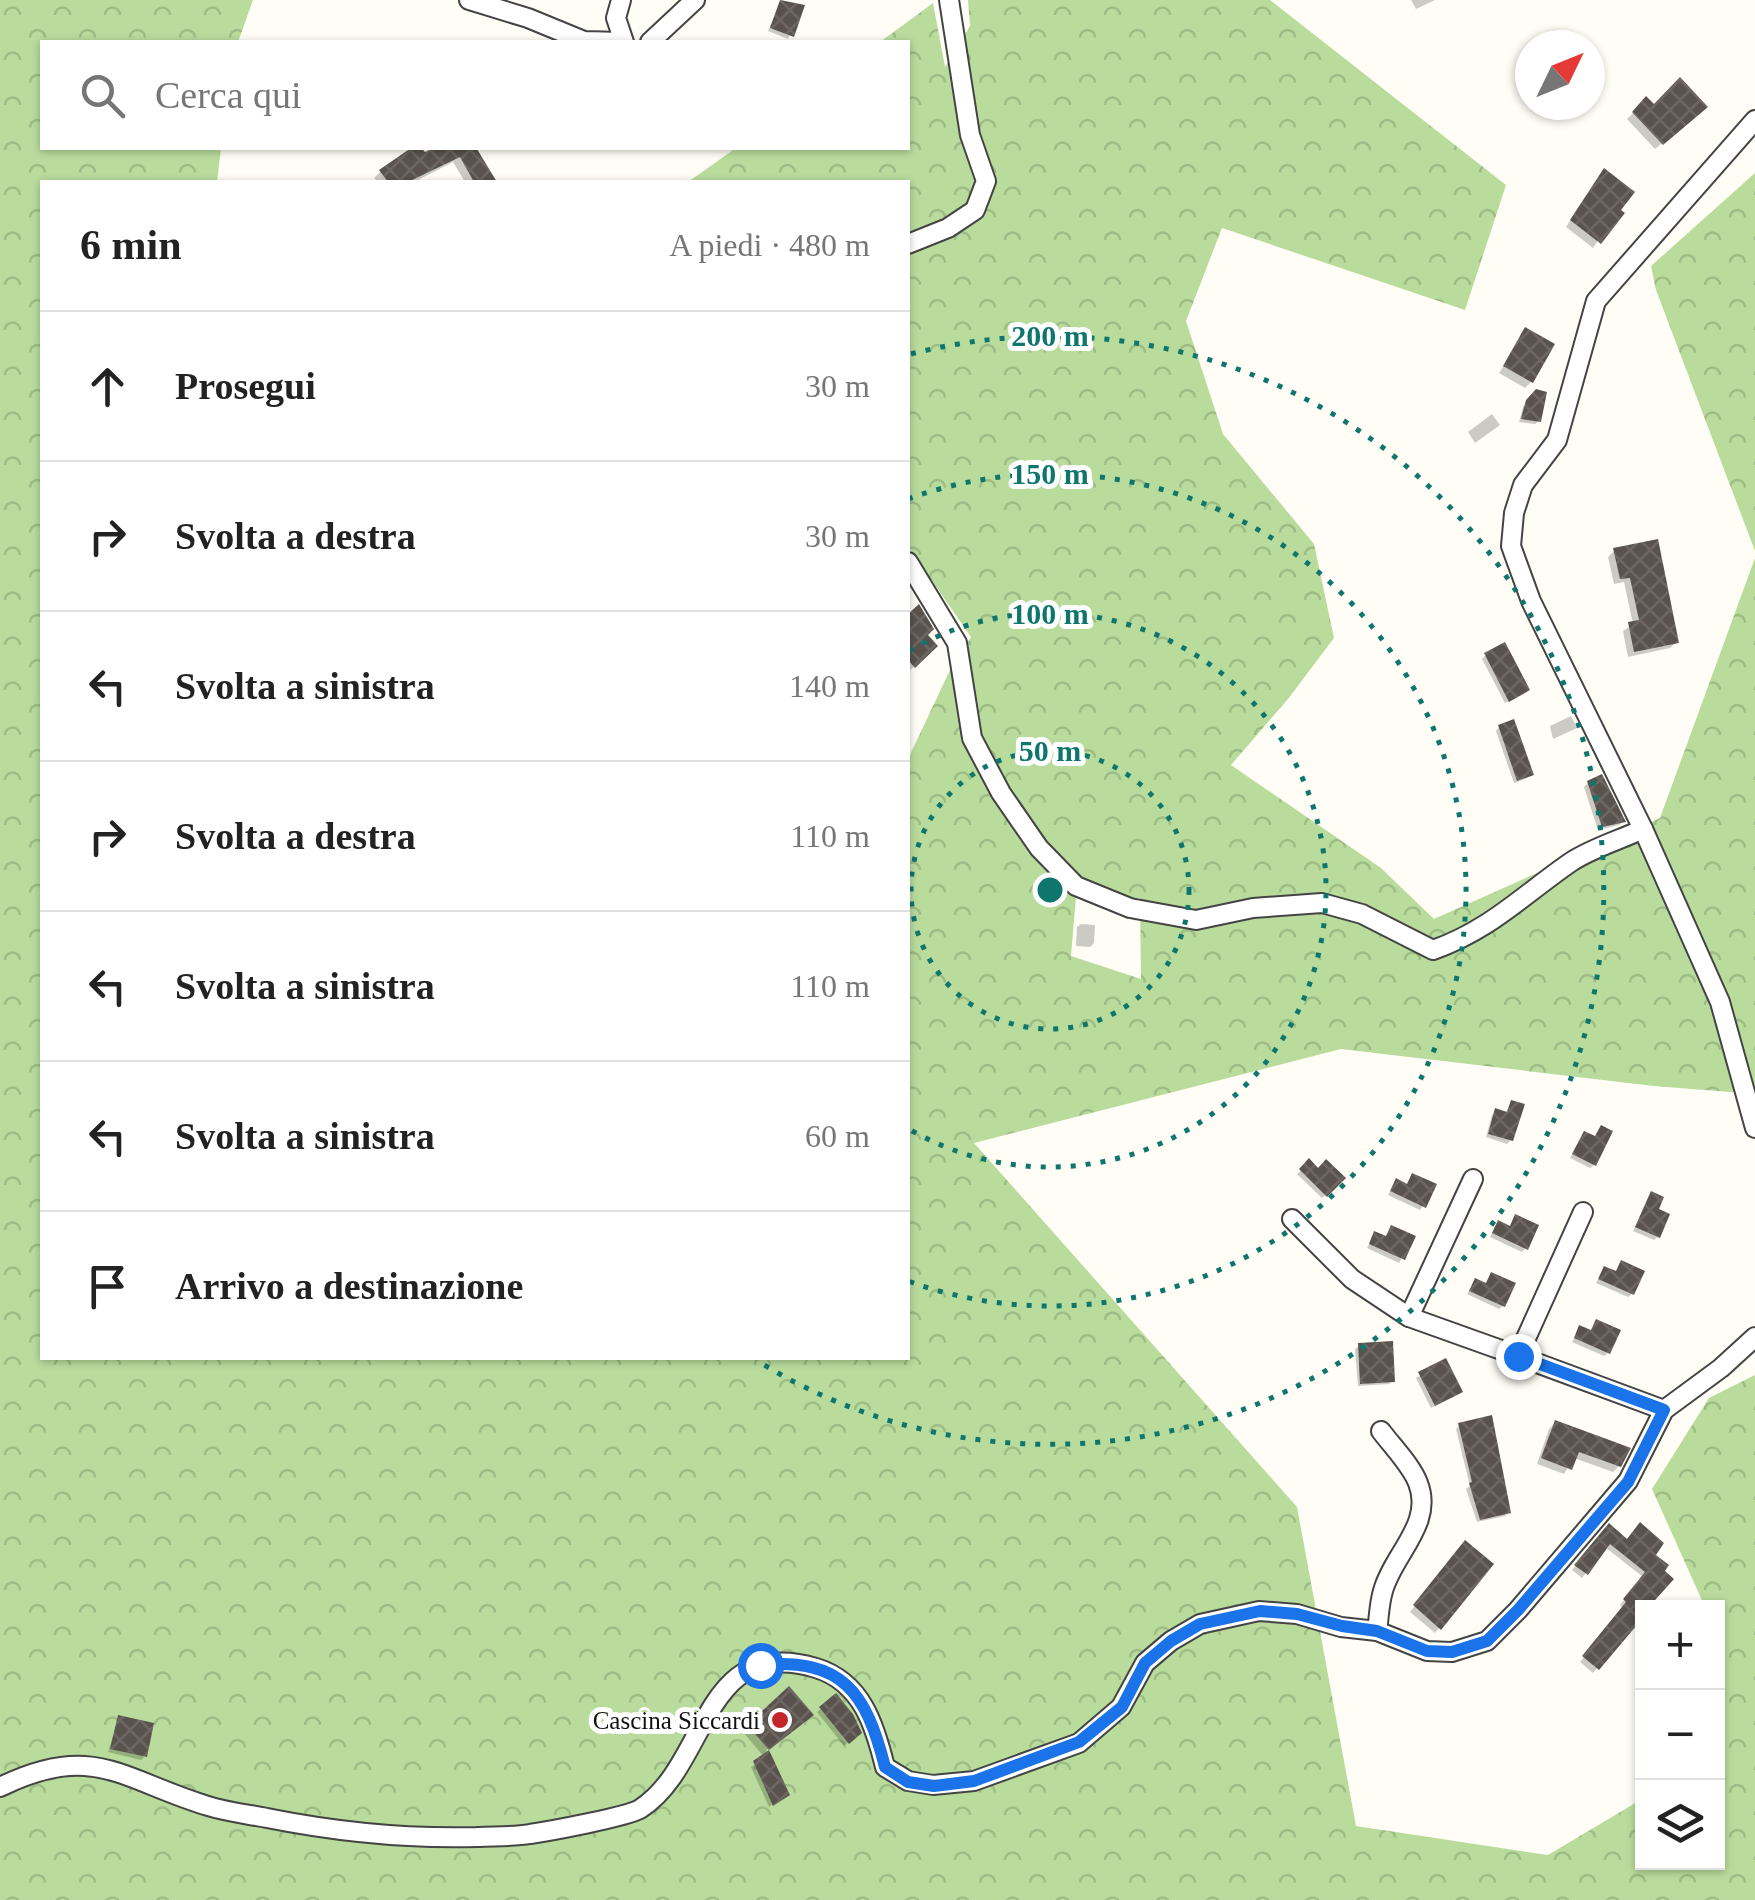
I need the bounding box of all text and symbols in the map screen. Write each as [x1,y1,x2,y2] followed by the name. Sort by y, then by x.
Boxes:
[1515,30,1605,120] north arrow
[40,40,910,150] search box
[75,68,130,123] icon: search
[155,74,302,116] text: Cerca qui
[80,222,182,268] text: 6 min
[669,227,870,263] text: A piedi · 480 m
[1011,319,1089,352] text: 200 m
[80,359,135,414] icon: ahead
[175,365,316,407] text: Prosegui
[805,368,870,404] text: 30 m
[1011,457,1089,490] text: 150 m
[80,509,135,564] icon: right
[175,515,416,557] text: Svolta a destra
[805,518,870,554] text: 30 m
[1011,597,1089,630] text: 100 m
[80,659,135,714] icon: left
[175,665,435,707] text: Svolta a sinistra
[789,668,870,704] text: 140 m
[1019,734,1081,767] text: 50 m
[80,809,135,864] icon: right
[175,815,416,857] text: Svolta a destra
[790,818,870,854] text: 110 m
[1032,872,1068,908] centre of rings
[80,959,135,1014] icon: left
[175,965,435,1007] text: Svolta a sinistra
[790,968,870,1004] text: 110 m
[80,1109,135,1164] icon: left
[175,1115,435,1157] text: Svolta a sinistra
[805,1118,870,1154] text: 60 m
[80,1259,135,1314] icon: arrive
[175,1265,523,1307] text: Arrivo a destinazione
[1496,1334,1542,1380] route end
[1635,1600,1725,1870] map controls
[1635,1600,1725,1690] button: +
[738,1643,784,1689] route start
[1635,1690,1725,1780] button: −
[593,1707,760,1734] place label: Cascina Siccardi
[769,1709,791,1731] marker: Cascina Siccardi
[1635,1780,1725,1870] button: layers

